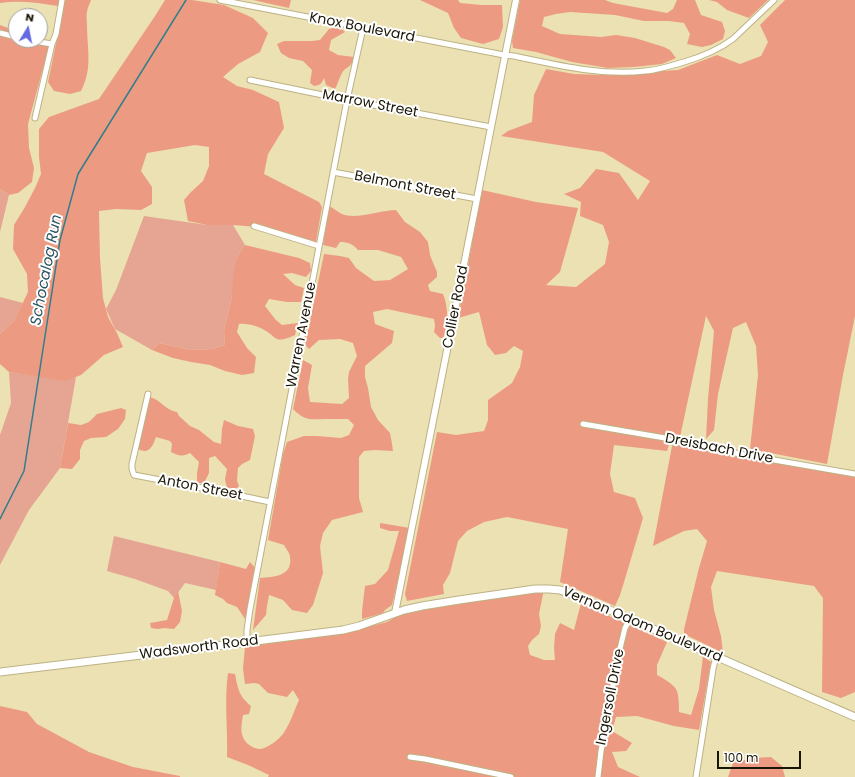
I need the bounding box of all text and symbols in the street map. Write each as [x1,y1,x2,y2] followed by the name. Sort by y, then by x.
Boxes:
[8,8,48,48] north arrow
[24,9,35,26] text: N
[308,10,416,46] street label: Knox Boulevard
[321,86,419,122] street label: Marrow Street
[353,168,457,204] street label: Belmont Street
[27,213,67,327] water label: Schocalog Run
[440,264,472,350] street label: Collier Road
[283,281,321,389] street label: Warren Avenue
[664,430,774,468] street label: Dreisbach Drive
[156,472,244,504] street label: Anton Street
[559,584,725,666] street label: Vernon Odom Boulevard
[139,632,259,664] street label: Wadsworth Road
[593,647,629,747] street label: Ingersoll Drive
[719,743,803,769] scale bar
[724,749,758,766] text: 100 m

